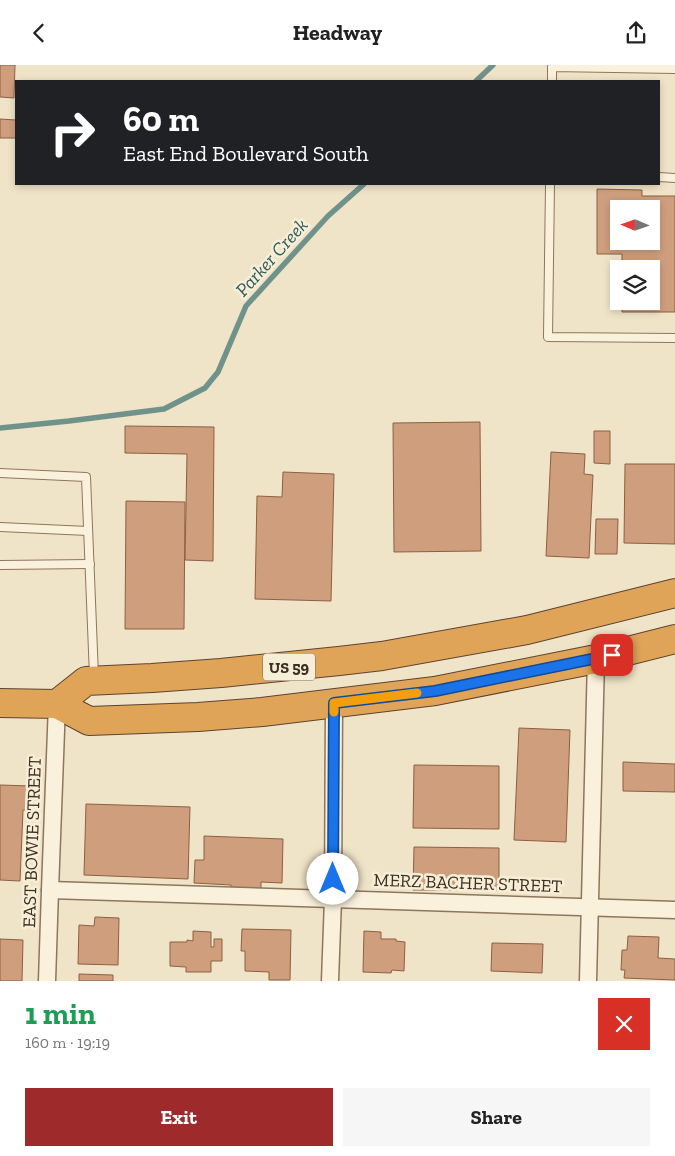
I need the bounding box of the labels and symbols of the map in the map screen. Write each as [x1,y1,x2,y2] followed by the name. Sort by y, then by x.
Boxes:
[610,200,660,250] north arrow
[230,214,312,301] water label: Parker Creek
[591,634,633,676] pin
[263,653,315,681] road number: US 59
[18,756,46,928] street label: EAST BOWIE STREET
[306,852,358,904] position arrow
[373,869,563,897] street label: MERZ BACHER STREET

